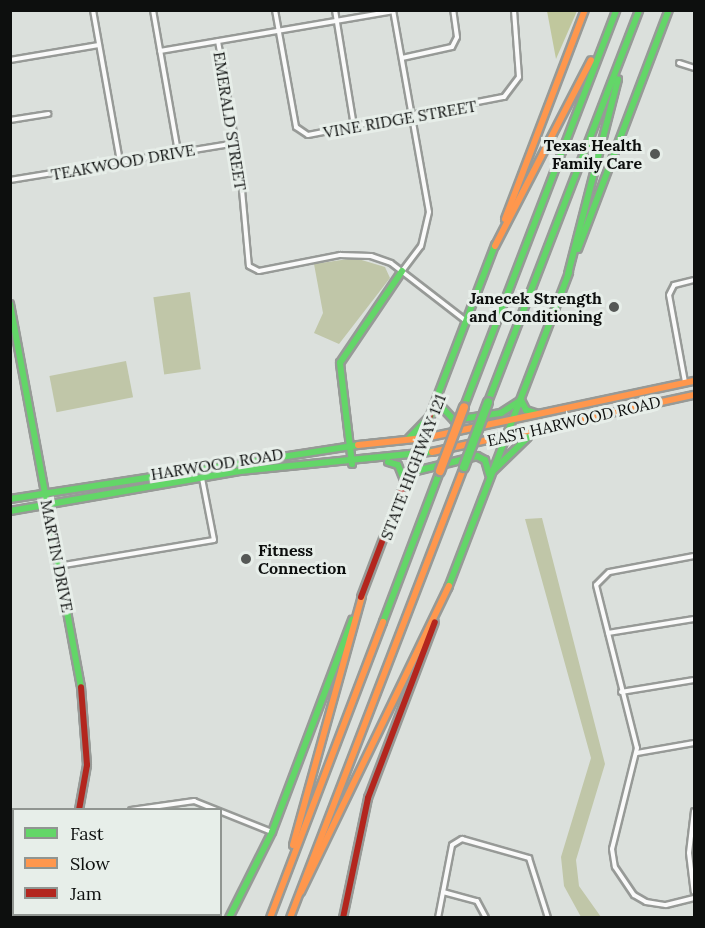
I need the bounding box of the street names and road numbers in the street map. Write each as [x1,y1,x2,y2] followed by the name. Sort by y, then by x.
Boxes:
[210,50,250,192] street label: EMERALD STREET
[322,96,478,142] street label: VINE RIDGE STREET
[50,140,196,184] street label: TEAKWOOD DRIVE
[376,391,450,543] street label: STATE HIGHWAY 121
[485,392,663,450] street label: EAST HARWOOD ROAD
[149,444,285,484] street label: HARWOOD ROAD
[37,498,77,614] street label: MARTIN DRIVE

